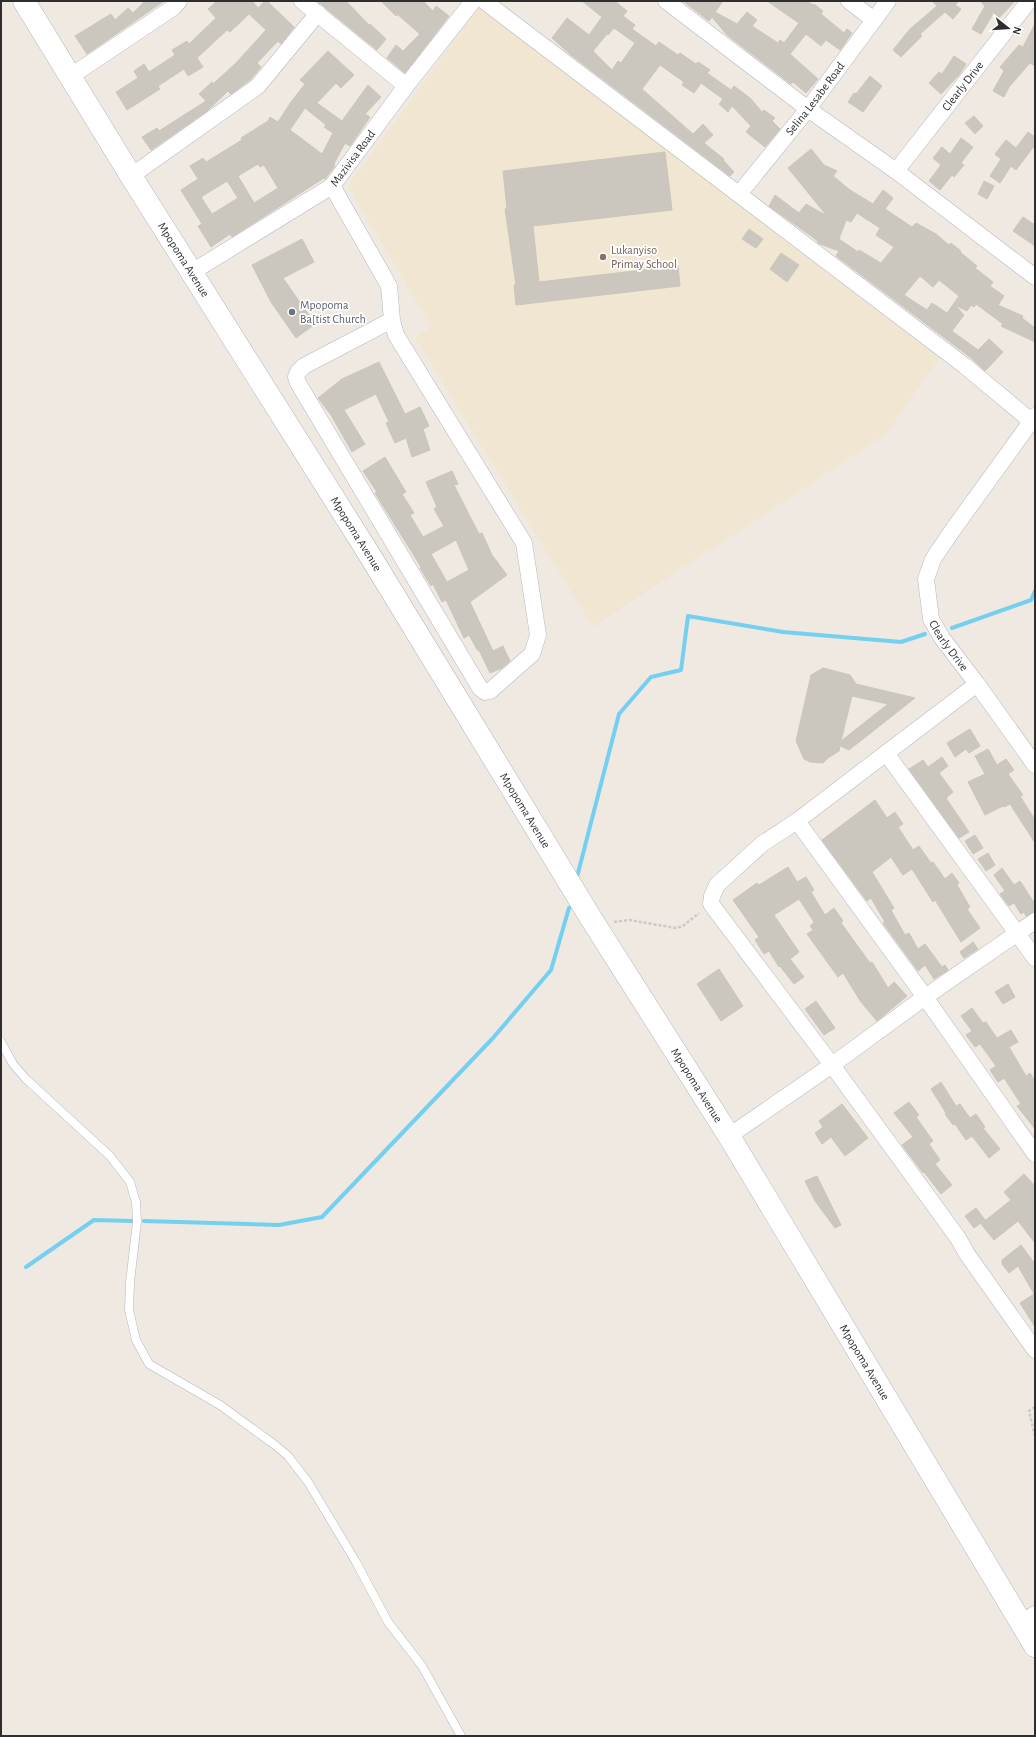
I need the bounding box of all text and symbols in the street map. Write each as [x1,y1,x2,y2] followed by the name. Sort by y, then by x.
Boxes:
[988,8,1028,48] north arrow
[1011,26,1023,36] text: N
[940,59,986,113] street label: Clearly Drive
[783,60,847,137] street label: Selina Lesabe Road
[328,128,377,188] street label: Mazivisa Road
[156,220,212,299] street label: Mpopoma Avenue
[611,244,677,271] place label: Lukanyiso Primay School
[598,252,608,262] marker: Lukanyiso Primay School
[300,299,366,325] place label: Mpopoma Ba[tist Church
[287,307,297,317] marker: Mpopoma Ba[tist Church
[328,494,384,573] street label: Mpopoma Avenue
[927,618,971,673] street label: Clearly Drive
[498,771,553,850] street label: Mpopoma Avenue
[669,1046,725,1125] street label: Mpopoma Avenue
[838,1322,892,1402] street label: Mpopoma Avenue

